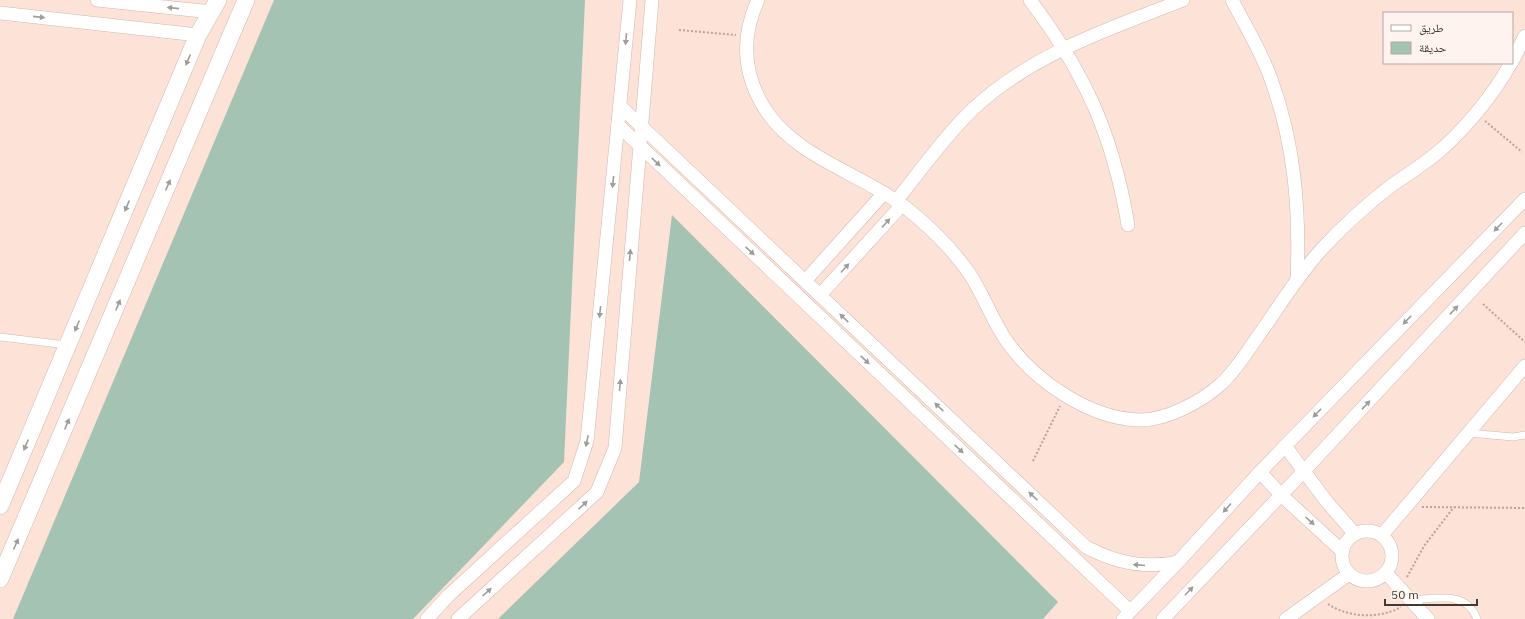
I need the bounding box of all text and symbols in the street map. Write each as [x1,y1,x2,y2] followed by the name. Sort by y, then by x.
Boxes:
[167,5,179,11] one-way arrow
[1383,12,1513,64] legend
[33,14,45,21] one-way arrow
[1419,20,1444,35] text: طريق
[623,33,630,45] one-way arrow
[1419,40,1447,55] text: حديقة
[185,54,191,66] one-way arrow
[651,157,661,166] one-way arrow
[609,176,616,188] one-way arrow
[166,178,172,190] one-way arrow
[124,200,130,211] one-way arrow
[881,218,890,228] one-way arrow
[1493,222,1503,232] one-way arrow
[746,246,755,255] one-way arrow
[627,249,634,261] one-way arrow
[840,263,849,273] one-way arrow
[115,298,121,310] one-way arrow
[1449,305,1459,315] one-way arrow
[597,306,603,318] one-way arrow
[839,313,849,322] one-way arrow
[1402,315,1412,325] one-way arrow
[73,320,79,332] one-way arrow
[860,355,870,365] one-way arrow
[616,379,623,391] one-way arrow
[1361,400,1370,410] one-way arrow
[934,402,944,412] one-way arrow
[1313,409,1322,418] one-way arrow
[64,419,70,430] one-way arrow
[583,435,589,447] one-way arrow
[23,440,29,452] one-way arrow
[955,444,964,453] one-way arrow
[1028,491,1038,501] one-way arrow
[578,500,588,510] one-way arrow
[1223,503,1232,513] one-way arrow
[1305,517,1315,526] one-way arrow
[13,537,19,549] one-way arrow
[1133,561,1145,568] one-way arrow
[1385,581,1477,607] scale bar
[1185,586,1194,596] one-way arrow
[1391,587,1419,602] text: 50 m
[481,588,492,597] one-way arrow

